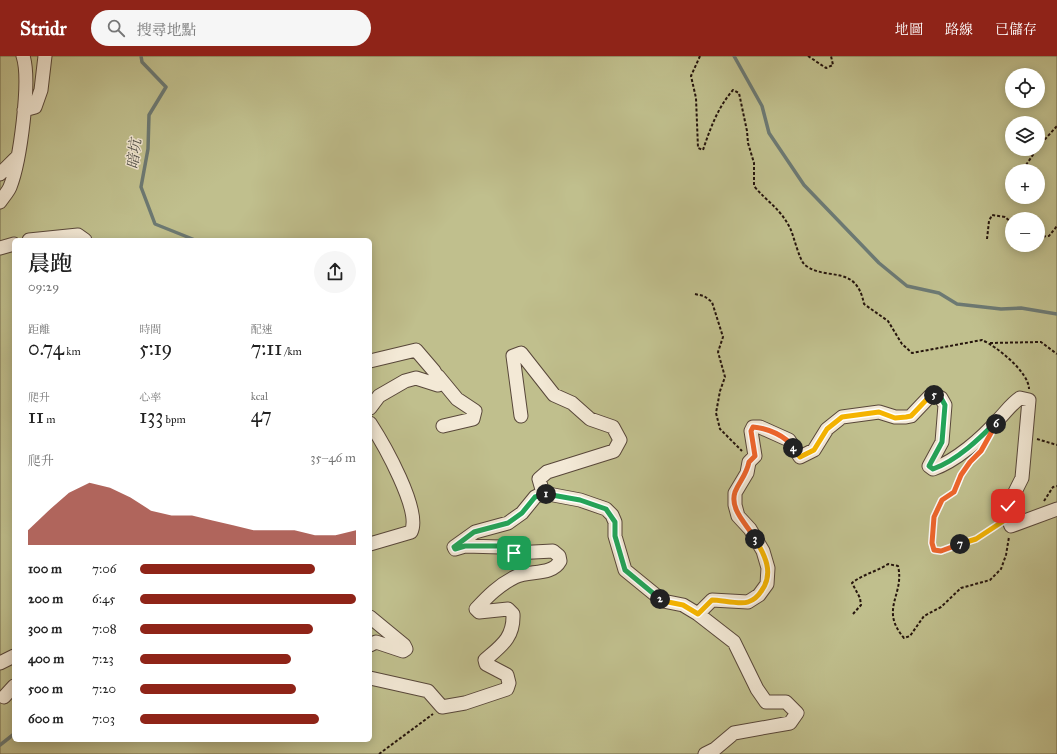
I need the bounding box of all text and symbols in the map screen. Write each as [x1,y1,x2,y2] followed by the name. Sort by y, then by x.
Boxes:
[91,10,371,46] search box
[20,17,67,40] text: Stridr
[105,17,127,39] icon: search
[137,21,197,39] text: 搜尋地點
[895,21,923,38] text: 地圖
[945,21,973,38] text: 路線
[995,21,1037,38] text: 已儲存
[1005,68,1045,252] map controls
[1005,68,1045,108] button: locate
[1005,116,1045,156] button: layers
[123,136,145,170] water label: 暗坑
[1005,164,1045,204] button: +
[1005,212,1045,252] button: −
[28,250,72,277] text: 晨跑
[314,251,356,293] button: share
[28,279,59,295] text: 09:29
[28,323,50,336] text: 距離
[139,323,161,336] text: 時間
[251,323,273,336] text: 配速
[28,336,64,360] text: 0.74
[139,336,172,360] text: 5:19
[251,336,282,360] text: 7:11
[64,345,81,358] text: km
[282,345,302,358] text: /km
[924,385,944,405] pin: 5
[931,388,937,401] text: 5
[251,390,268,403] text: kcal
[28,391,50,404] text: 爬升
[139,391,161,404] text: 心率
[251,403,272,427] text: 47
[28,404,44,428] text: 11
[139,404,163,428] text: 133
[44,413,55,426] text: m
[163,413,186,426] text: bpm
[986,414,1006,434] pin: 6
[993,417,999,430] text: 6
[783,438,803,458] pin: 4
[790,441,796,454] text: 4
[310,450,356,466] text: 35–46 m
[28,453,54,469] text: 爬升
[536,484,556,504] pin: 1
[544,487,548,500] text: 1
[991,489,1025,523] pin
[997,495,1019,517] icon: check
[745,529,765,549] pin: 3
[753,532,757,545] text: 3
[950,534,970,554] pin: 7
[497,536,531,570] pin
[957,537,963,550] text: 7
[503,542,525,564] icon: arrive
[28,561,62,577] text: 100 m
[92,561,116,577] text: 7:06
[650,589,670,609] pin: 2
[28,591,63,607] text: 200 m
[92,591,115,607] text: 6:45
[657,592,663,605] text: 2
[28,621,62,637] text: 300 m
[92,621,117,637] text: 7:08
[28,651,64,667] text: 400 m
[92,651,114,667] text: 7:23
[28,681,63,697] text: 500 m
[92,681,116,697] text: 7:20
[28,711,64,727] text: 600 m
[92,711,115,727] text: 7:03

